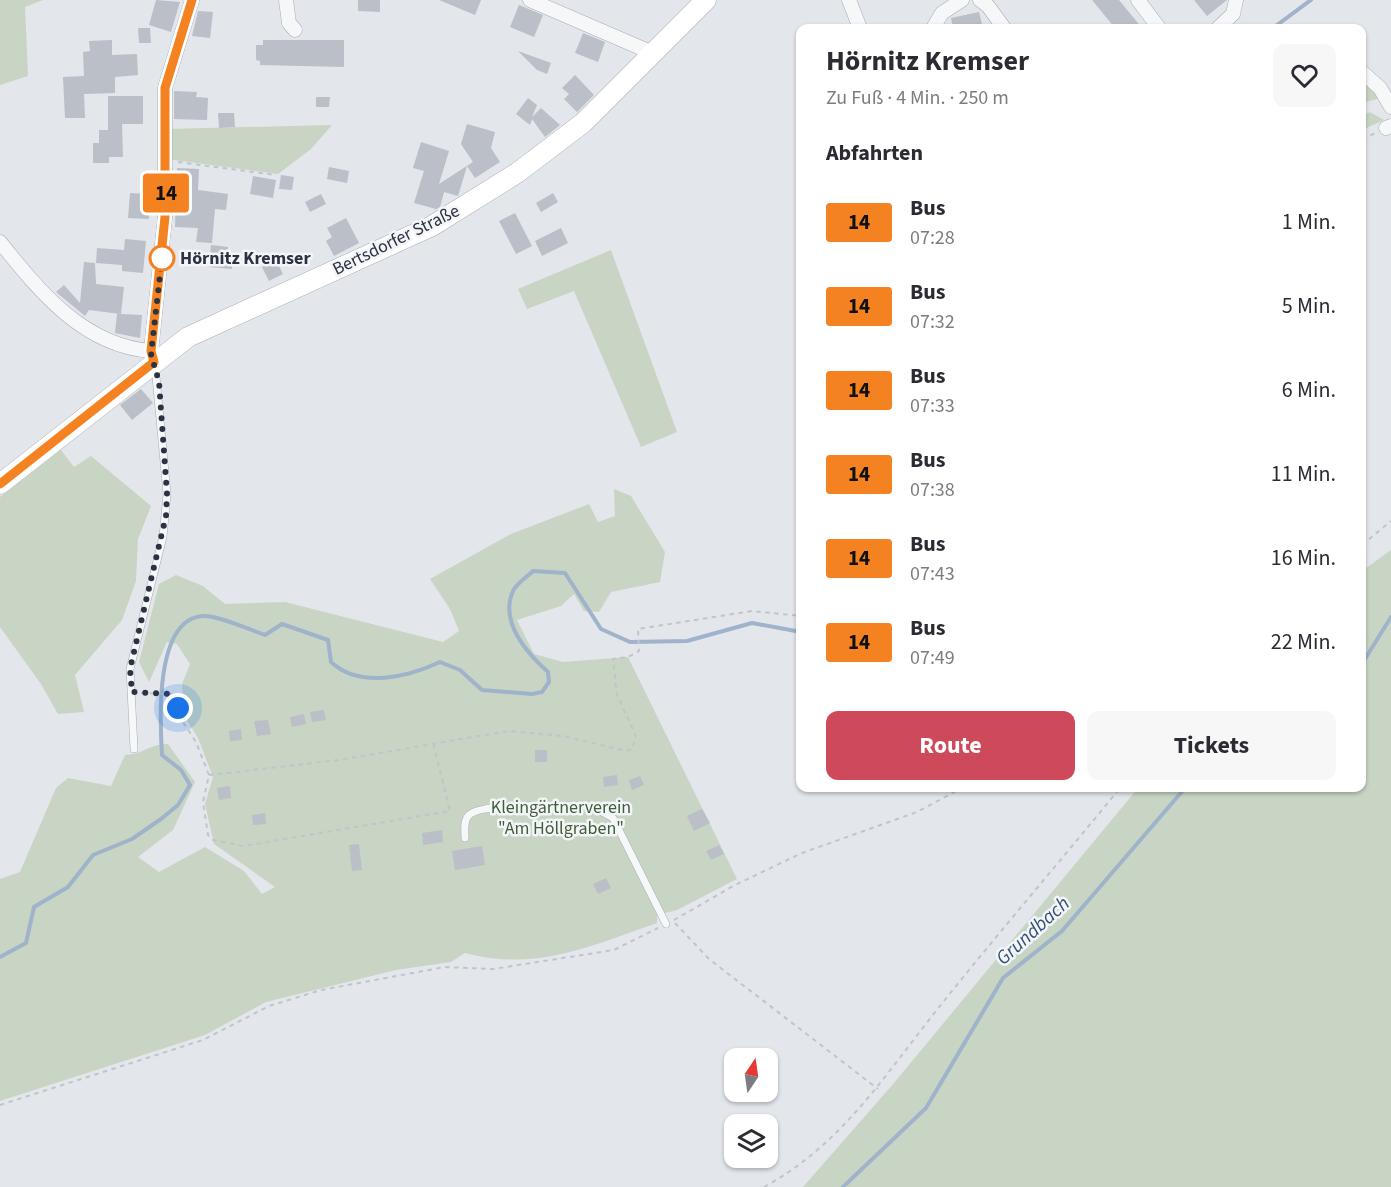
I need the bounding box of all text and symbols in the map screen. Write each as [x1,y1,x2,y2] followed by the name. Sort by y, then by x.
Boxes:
[826,41,1029,81] text: Hörnitz Kremser
[1273,44,1336,107] button: heart
[826,84,1009,112] text: Zu Fuß · 4 Min. · 250 m
[826,137,923,169] text: Abfahrten
[139,174,193,212] line badge: 14
[155,178,177,208] text: 14
[910,192,946,224] text: Bus
[328,198,464,282] street label: Bertsdorfer Straße
[1282,206,1336,238] text: 1 Min.
[848,207,870,237] text: 14
[910,224,955,252] text: 07:28
[149,245,175,271] marker: Hörnitz Kremser
[180,246,311,271] place label: Hörnitz Kremser
[910,276,946,308] text: Bus
[1282,290,1336,322] text: 5 Min.
[848,291,870,321] text: 14
[910,308,955,336] text: 07:32
[910,360,946,392] text: Bus
[1282,374,1336,406] text: 6 Min.
[848,375,870,405] text: 14
[910,392,955,420] text: 07:33
[910,444,946,476] text: Bus
[1271,458,1336,490] text: 11 Min.
[848,459,870,489] text: 14
[910,476,955,504] text: 07:38
[910,528,946,560] text: Bus
[1271,542,1336,574] text: 16 Min.
[848,543,870,573] text: 14
[910,560,955,588] text: 07:43
[910,612,946,644] text: Bus
[1271,626,1336,658] text: 22 Min.
[848,627,870,657] text: 14
[910,644,955,672] text: 07:49
[163,693,193,723] your location
[826,711,1075,780] button: Route
[1087,711,1336,780] button: Tickets
[491,795,631,841] park label: Kleingärtnerverein "Am Höllgraben"
[990,890,1076,972] water label: Grundbach
[724,1048,778,1102] north arrow
[724,1048,778,1168] map controls
[724,1114,778,1168] button: layers

